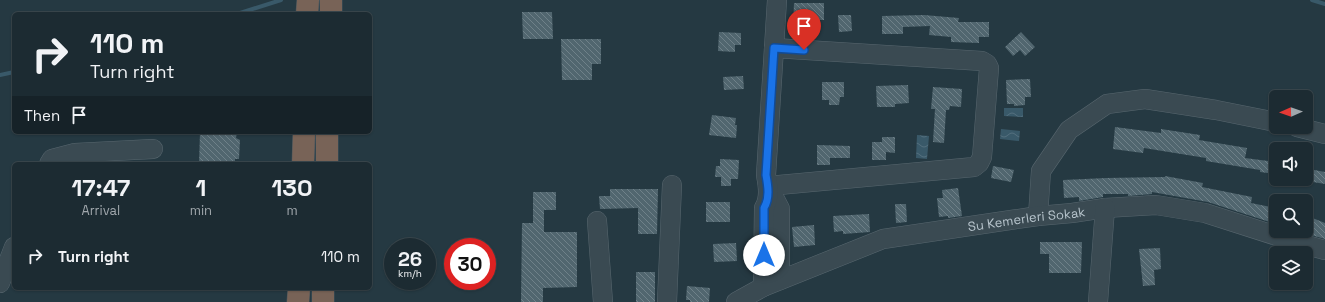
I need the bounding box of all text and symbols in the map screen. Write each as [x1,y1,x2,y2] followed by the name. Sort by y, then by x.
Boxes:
[787,9,821,50] pin
[793,15,815,37] icon: arrive
[90,25,164,61] text: 110 m
[24,28,76,80] icon: right
[90,60,174,83] text: Turn right
[1269,90,1313,134] north arrow
[1269,90,1313,290] map controls
[68,104,90,126] icon: arrive
[24,106,60,125] text: Then
[1269,142,1313,186] button: sound
[71,172,130,203] text: 17:47
[195,172,206,203] text: 1
[272,172,313,203] text: 130
[1269,194,1313,238] button: search
[82,202,120,219] text: Arrival
[190,202,212,219] text: min
[286,202,298,219] text: m
[967,203,1086,235] street label: Su Kemerleri Sokak
[743,234,785,276] position arrow
[444,238,496,290] speed limit sign: 30
[24,245,46,267] icon: right
[398,246,422,272] text: 26
[1269,246,1313,290] button: layers
[58,247,129,266] text: Turn right
[321,247,360,266] text: 110 m
[398,267,422,280] text: km/h

